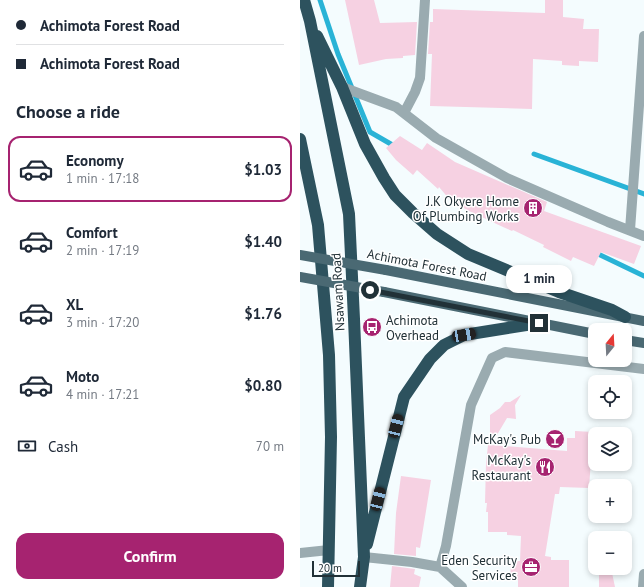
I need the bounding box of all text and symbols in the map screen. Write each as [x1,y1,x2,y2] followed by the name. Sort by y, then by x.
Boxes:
[40,16,180,35] text: Achimota Forest Road
[40,54,180,73] text: Achimota Forest Road
[16,100,120,123] text: Choose a ride
[18,151,54,187] icon: car
[66,151,124,170] text: Economy
[244,160,282,179] text: $1.03
[66,170,139,187] text: 1 min · 17:18
[413,193,519,225] place label: J.K Okyere Home Of Plumbing Works
[522,197,544,219] building icon: J.K Okyere Home Of Plumbing Works
[18,223,54,259] icon: car
[66,223,118,242] text: Comfort
[244,232,282,251] text: $1.40
[66,242,139,259] text: 2 min · 17:19
[366,245,488,285] street label: Achimota Forest Road
[327,252,349,332] street label: Nsawam Road
[506,265,572,293] callout: 1 min
[523,270,555,287] text: 1 min
[361,281,379,299] route start
[18,295,54,331] icon: car
[66,295,83,314] text: XL
[244,304,282,323] text: $1.76
[386,312,439,344] place label: Achimota Overhead
[66,314,139,331] text: 3 min · 17:20
[530,314,548,332] route end
[361,316,383,338] bus stop icon: Achimota Overhead
[588,323,632,367] north arrow
[588,323,632,575] map controls
[451,327,477,343] car
[18,367,54,403] icon: car
[66,367,99,386] text: Moto
[588,375,632,419] button: locate
[244,376,282,395] text: $0.80
[66,386,139,403] text: 4 min · 17:21
[387,413,405,439] car
[588,427,632,471] button: layers
[544,428,566,450] bar icon: McKay's Pub
[473,431,541,448] place label: McKay's Pub
[16,435,38,457] icon: cash
[48,437,78,456] text: Cash
[256,438,284,455] text: 70 m
[472,452,532,484] place label: McKay's Restaurant
[534,456,556,478] restaurant icon: McKay's Restaurant
[588,479,632,523] button: +
[369,486,387,512] car
[588,531,632,575] button: −
[16,533,284,579] button: Confirm
[441,552,517,584] place label: Eden Security Services
[520,556,542,578] office icon: Eden Security Services
[312,559,360,578] scale bar
[318,561,342,575] text: 20 m

